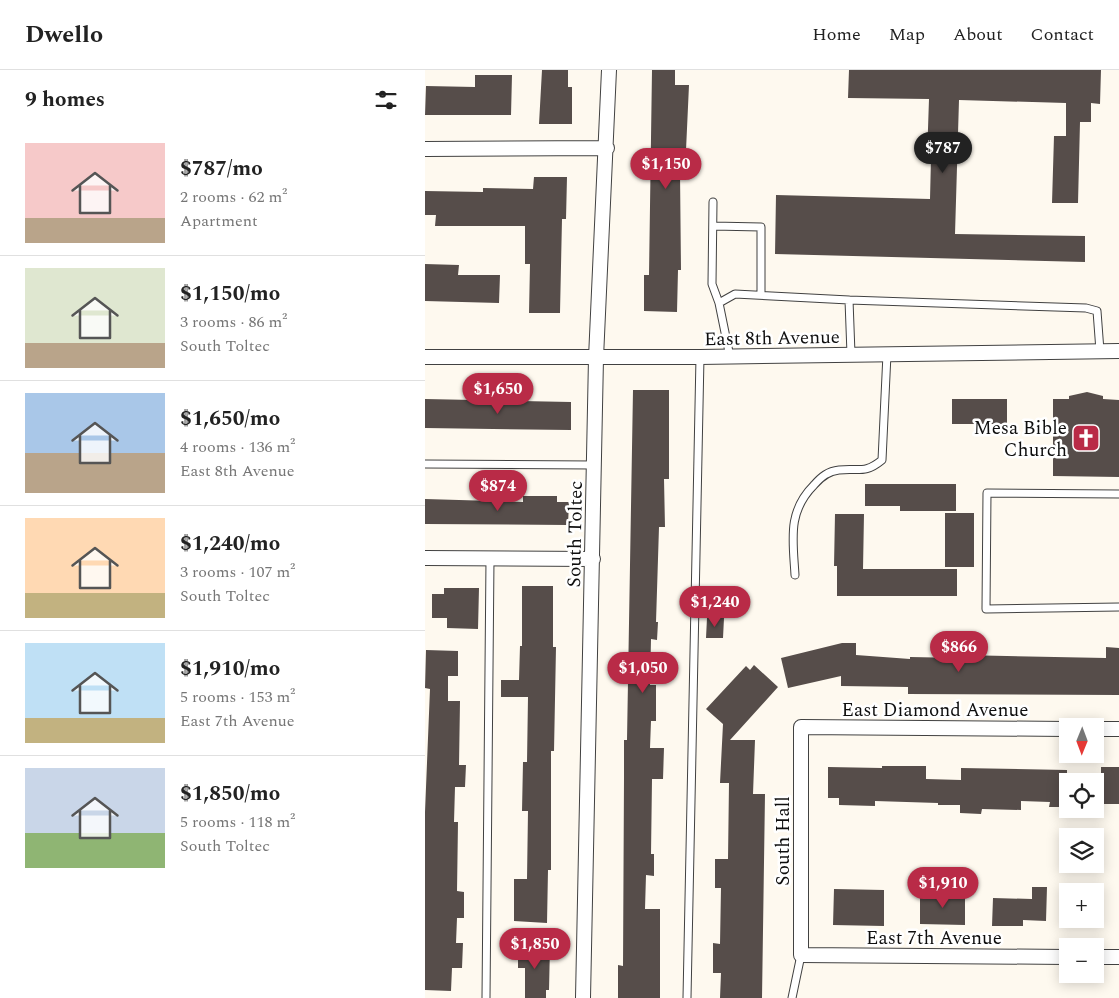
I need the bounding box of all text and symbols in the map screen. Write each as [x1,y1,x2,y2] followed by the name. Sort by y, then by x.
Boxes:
[25,17,103,53] text: Dwello
[812,21,861,48] text: Home
[889,21,925,48] text: Map
[953,21,1003,48] text: About
[1031,21,1094,48] text: Contact
[25,84,105,116] text: 9 homes
[372,86,400,114] icon: filters
[913,132,973,174] pin: $787
[925,136,961,160] text: $787
[625,148,707,190] pin: $1,150
[641,152,691,176] text: $1,150
[180,153,263,185] text: $787/mo
[65,163,125,223] icon: home
[180,185,287,209] text: 2 rooms · 62 m²
[180,209,258,233] text: Apartment
[180,278,280,310] text: $1,150/mo
[65,288,125,348] icon: home
[180,310,287,334] text: 3 rooms · 86 m²
[704,323,840,354] street label: East 8th Avenue
[180,334,270,358] text: South Toltec
[457,372,539,415] pin: $1,650
[473,377,523,401] text: $1,650
[180,403,280,435] text: $1,650/mo
[65,413,125,473] icon: home
[973,414,1067,465] place label: Mesa Bible Church
[1071,423,1101,453] church icon: Mesa Bible Church
[180,435,295,459] text: 4 rooms · 136 m²
[180,459,294,483] text: East 8th Avenue
[468,470,528,512] pin: $874
[480,474,516,498] text: $874
[560,480,591,588] street label: South Toltec
[180,528,280,560] text: $1,240/mo
[65,538,125,598] icon: home
[180,560,295,584] text: 3 rooms · 107 m²
[180,584,270,608] text: South Toltec
[674,586,756,628] pin: $1,240
[690,590,740,614] text: $1,240
[929,630,989,673] pin: $866
[941,635,977,659] text: $866
[602,652,684,694] pin: $1,050
[180,653,280,685] text: $1,910/mo
[618,656,668,680] text: $1,050
[65,663,125,723] icon: home
[180,685,295,709] text: 5 rooms · 153 m²
[842,696,1028,725] street label: East Diamond Avenue
[180,709,294,733] text: East 7th Avenue
[1059,718,1104,762] north arrow
[1059,718,1104,983] map controls
[1059,773,1104,818] button: locate
[180,778,280,810] text: $1,850/mo
[65,788,125,848] icon: home
[769,796,798,886] street label: South Hall
[180,810,295,834] text: 5 rooms · 118 m²
[1059,828,1104,873] button: layers
[180,834,270,858] text: South Toltec
[902,866,984,909] pin: $1,910
[918,871,968,895] text: $1,910
[1059,883,1104,928] button: +
[866,924,1002,953] street label: East 7th Avenue
[494,928,576,970] pin: $1,850
[510,932,560,956] text: $1,850
[1059,938,1104,983] button: −

